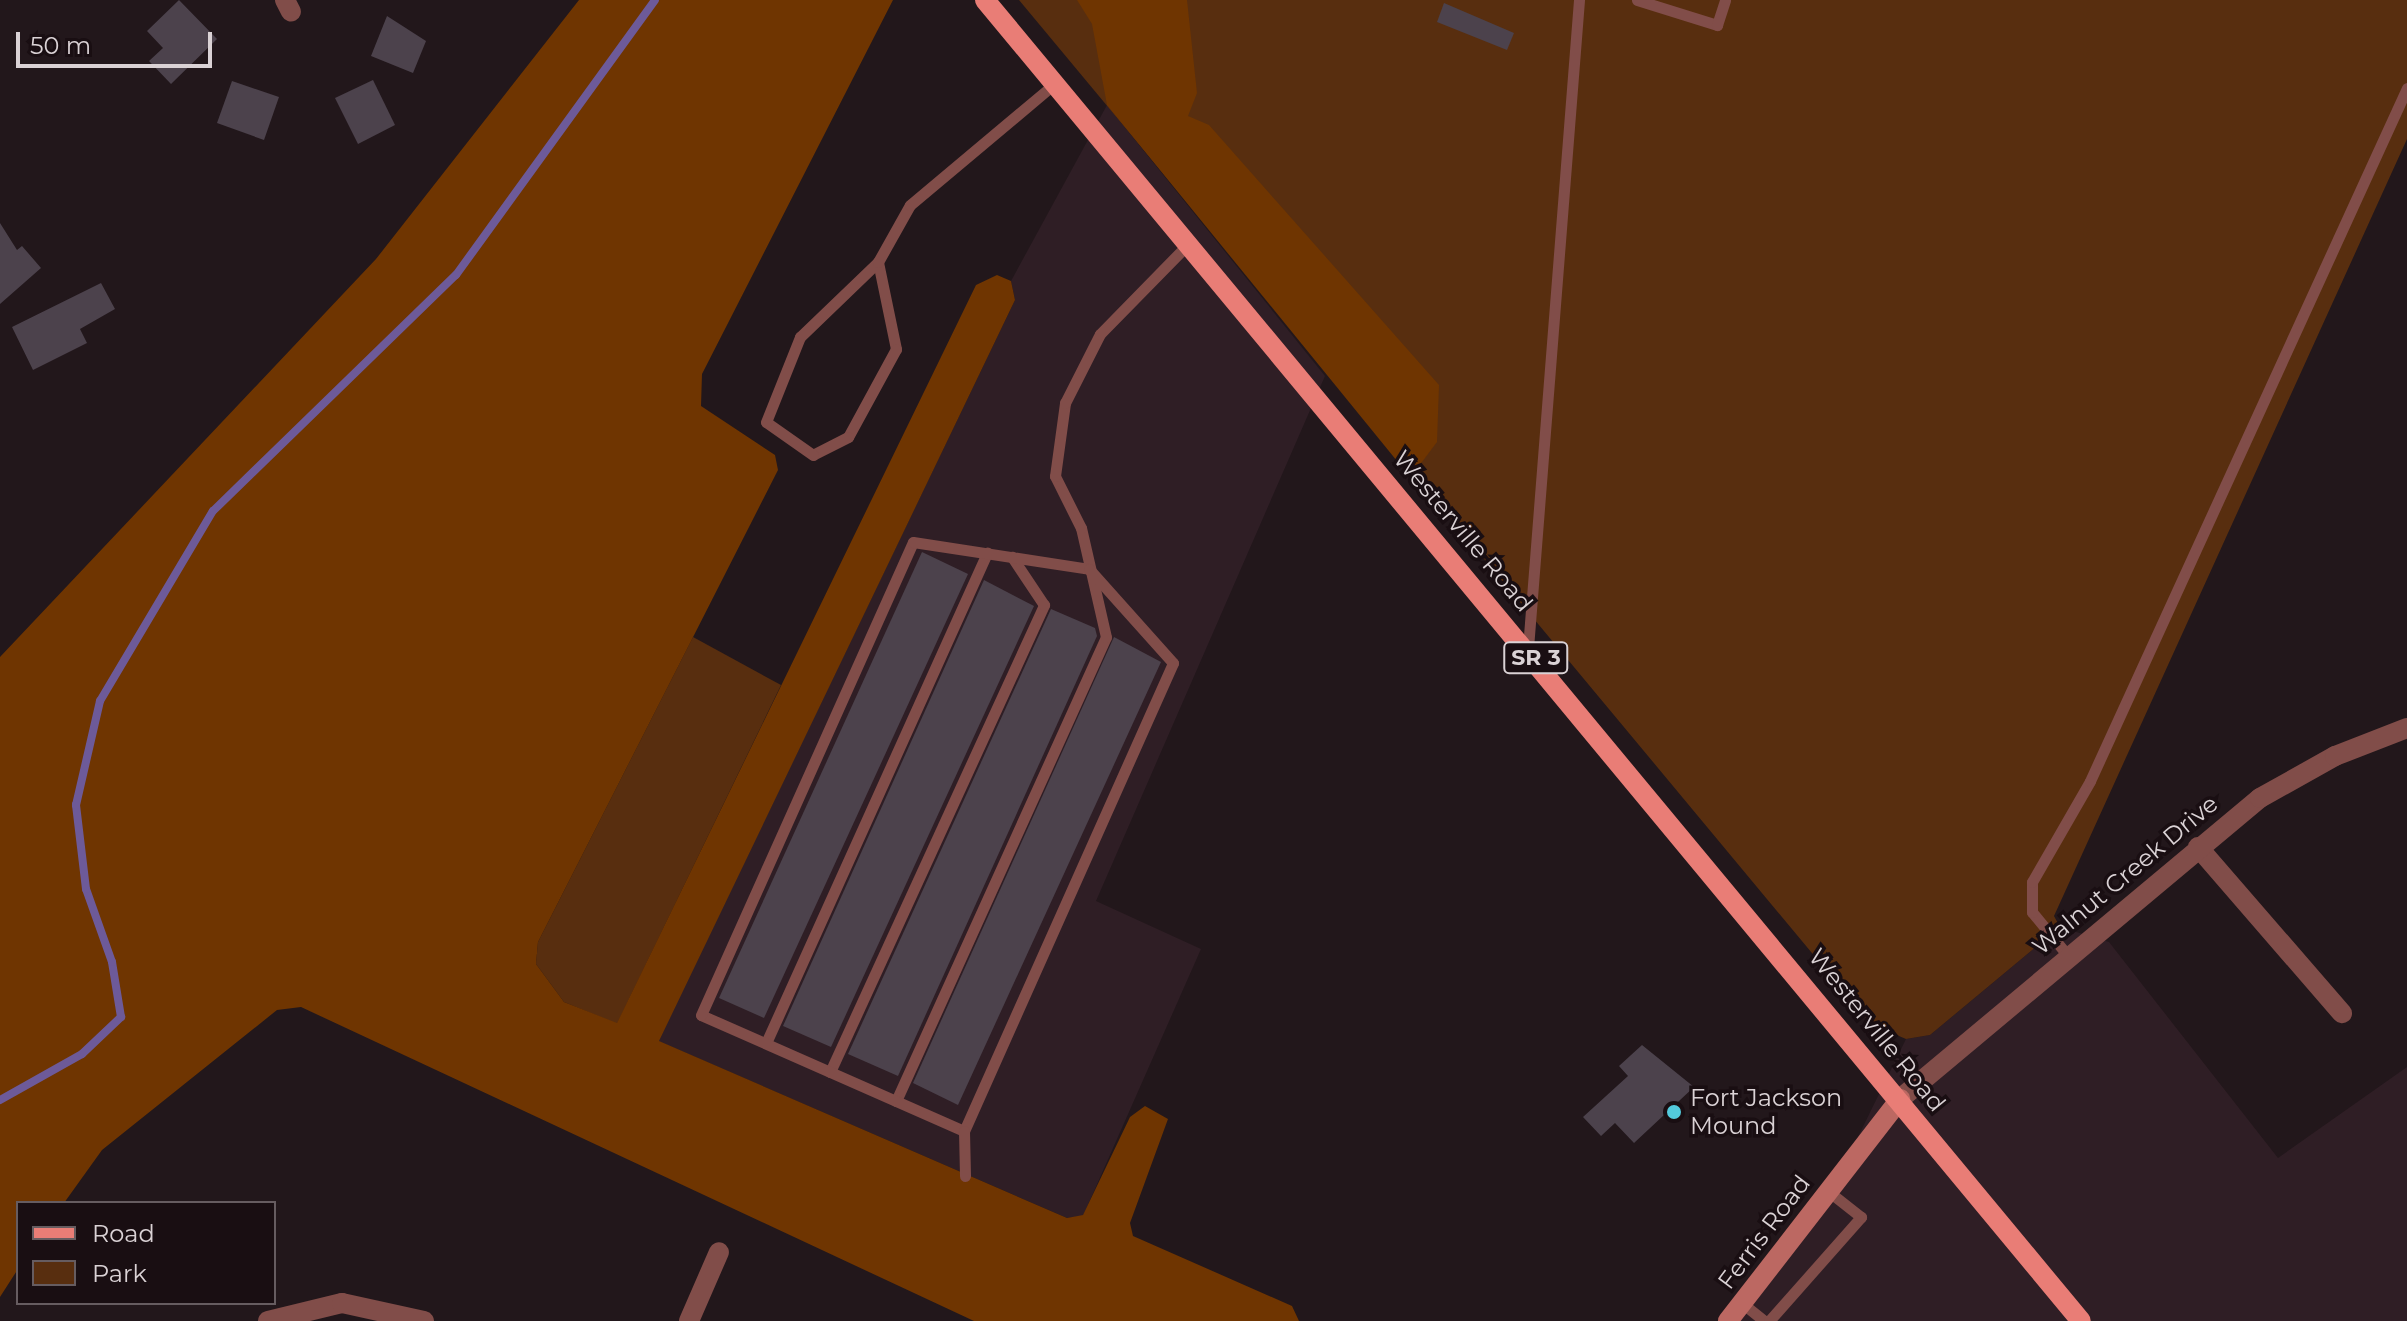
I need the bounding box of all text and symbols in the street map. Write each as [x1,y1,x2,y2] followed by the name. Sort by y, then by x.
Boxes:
[20,16,216,66] scale bar
[30,31,91,60] text: 50 m
[1387,445,1539,617] street label: Westerville Road
[1502,640,1570,676] road number: SR 3
[2026,789,2224,961] street label: Walnut Creek Drive
[1802,943,1952,1117] street label: Westerville Road
[1690,1084,1842,1140] place label: Fort Jackson Mound
[1665,1103,1683,1121] marker: Fort Jackson Mound
[1712,1169,1816,1295] street label: Ferris Road
[16,1201,276,1305] legend
[92,1219,155,1248] text: Road
[92,1259,147,1288] text: Park

